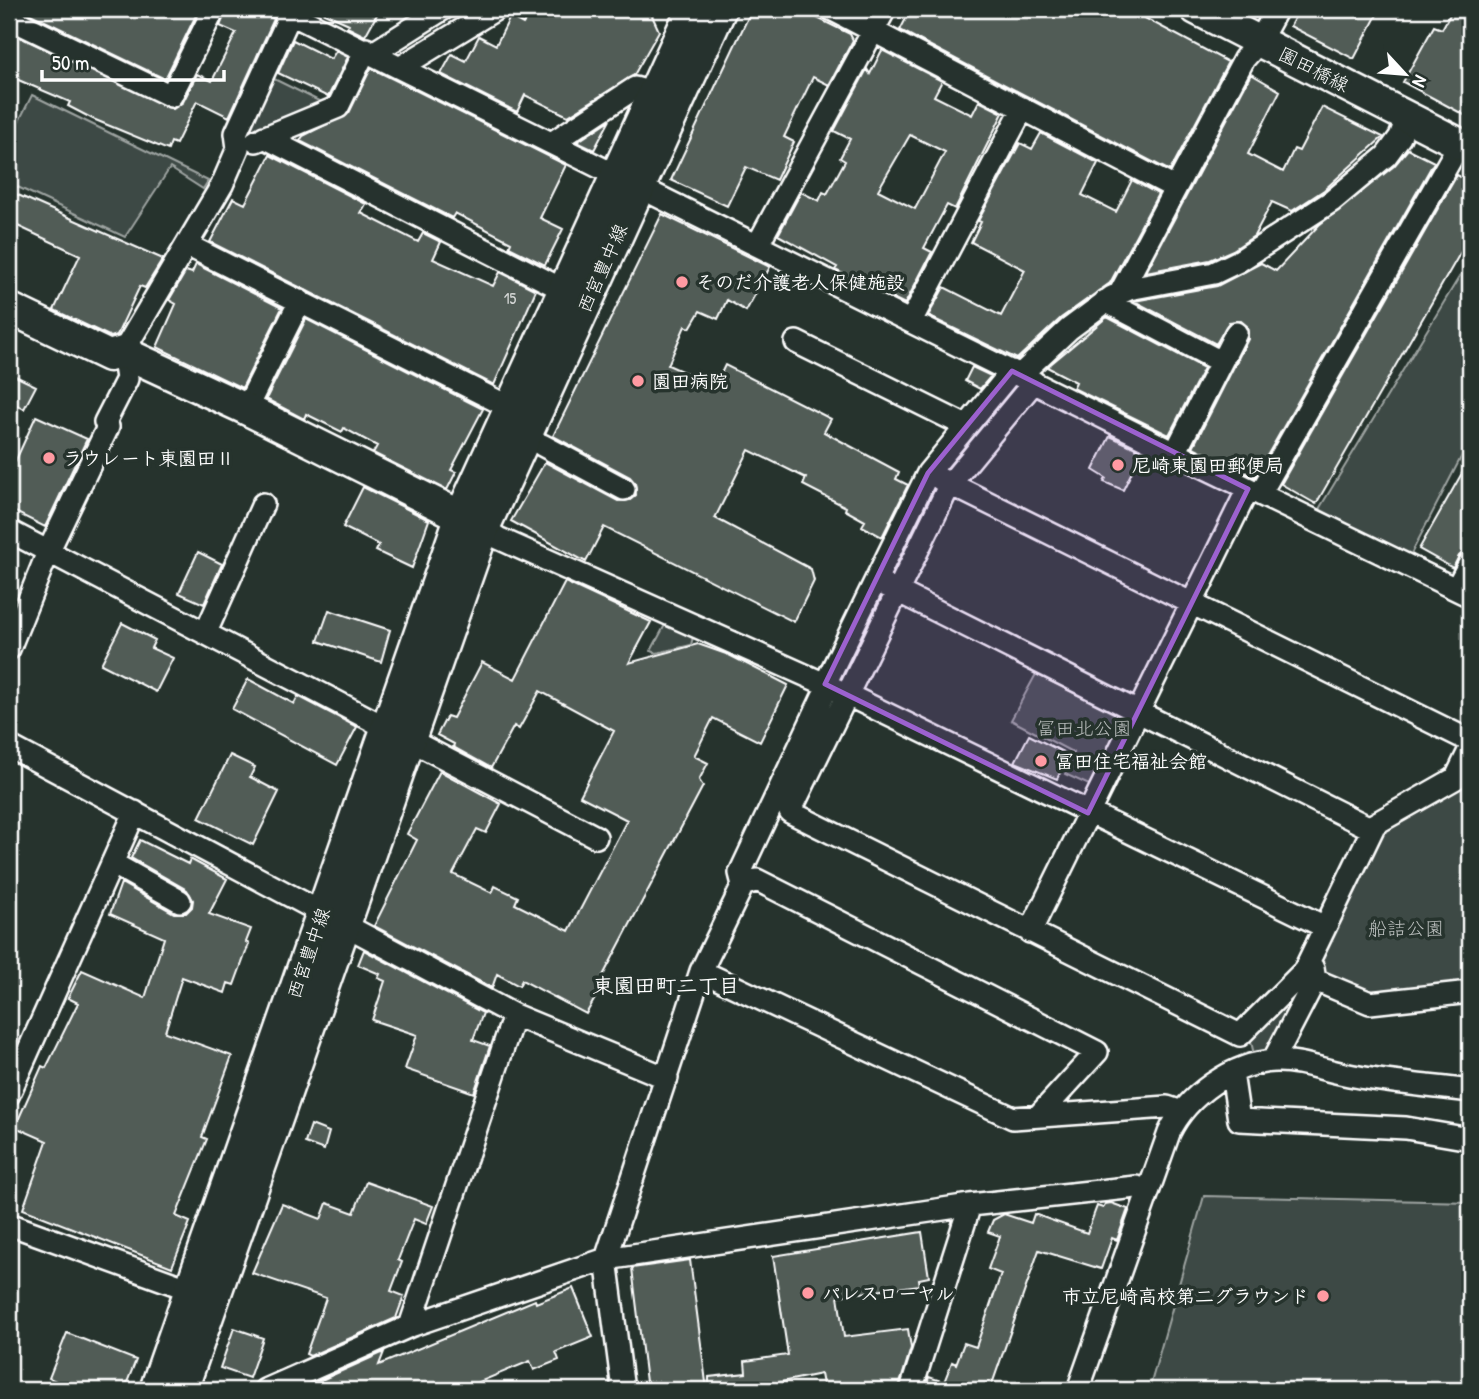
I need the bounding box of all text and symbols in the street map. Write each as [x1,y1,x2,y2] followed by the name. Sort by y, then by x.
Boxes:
[42,38,224,82] scale bar
[1370,38,1440,108] north arrow
[1274,40,1354,98] street label: 園田橋線
[52,48,89,77] text: 50 m
[1406,71,1434,92] text: N
[571,219,633,317] street label: 西宮豊中線
[696,269,905,295] place label: そのだ介護老人保健施設
[674,274,690,290] marker: そのだ介護老人保健施設
[504,287,517,309] house number: 15
[652,368,728,394] place label: 園田病院
[630,373,646,389] marker: 園田病院
[63,445,235,471] place label: ラウレート東園田Ⅱ
[41,450,57,466] marker: ラウレート東園田Ⅱ
[1132,452,1284,478] place label: 尼崎東園田郵便局
[1110,457,1126,473] marker: 尼崎東園田郵便局
[1036,715,1132,741] park label: 冨田北公園
[1055,748,1207,774] place label: 冨田住宅福祉会館
[1033,753,1049,769] marker: 冨田住宅福祉会館
[280,904,336,1002] street label: 西宮豊中線
[1368,915,1444,941] park label: 船詰公園
[593,971,740,1000] district label: 東園田町二丁目
[822,1280,955,1306] place label: パレスローヤル
[1062,1283,1309,1309] place label: 市立尼崎高校第二グラウンド
[800,1285,816,1301] marker: パレスローヤル
[1315,1288,1331,1304] marker: 市立尼崎高校第二グラウンド

